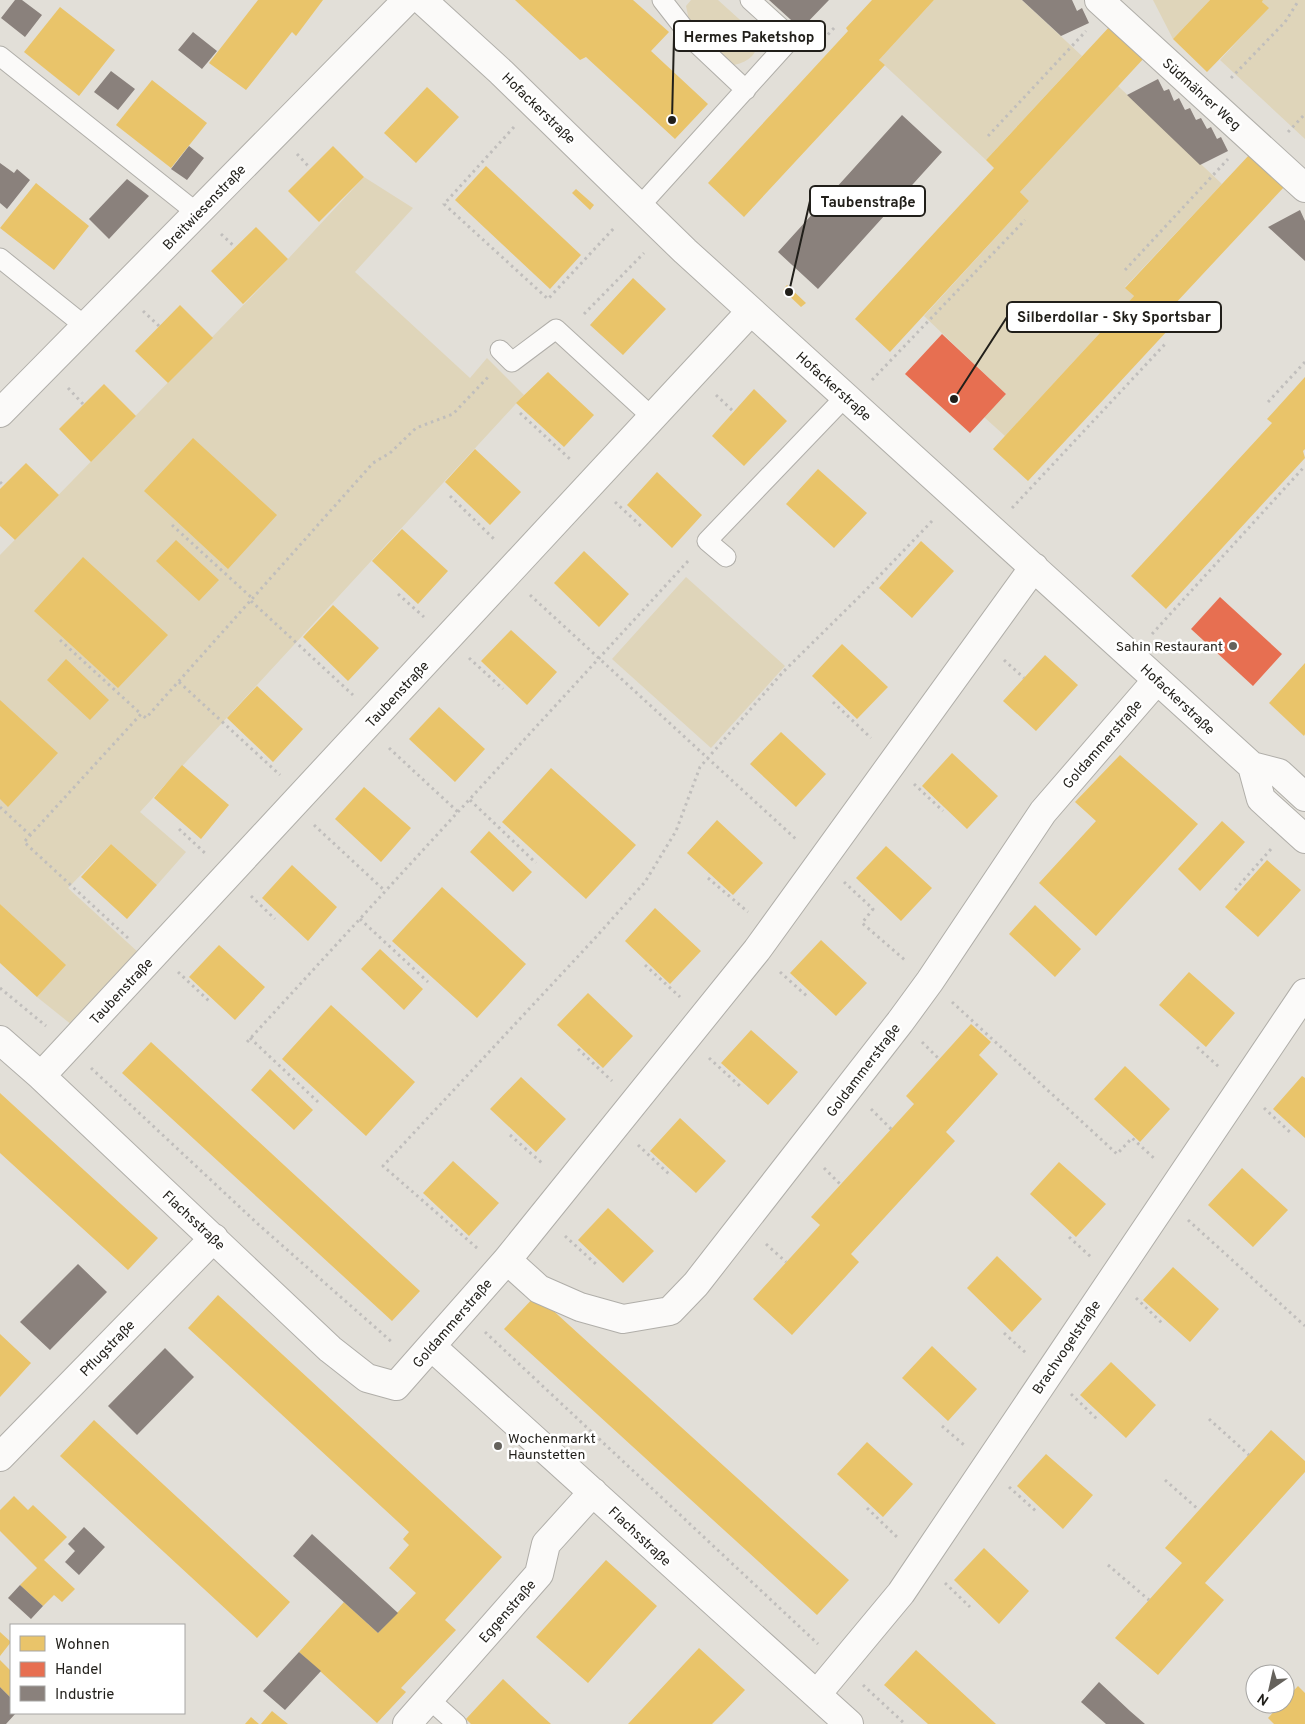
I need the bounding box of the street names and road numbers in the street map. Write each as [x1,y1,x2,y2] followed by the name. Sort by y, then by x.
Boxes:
[1158,55,1244,135] street label: Südmährer Weg
[498,70,578,148] street label: Hofackerstraße
[160,162,250,254] street label: Breitwiesenstraße
[792,349,874,425] street label: Hofackerstraße
[363,658,433,732] street label: Taubenstraße
[1136,661,1218,739] street label: Hofackerstraße
[1060,697,1146,793] street label: Goldammerstraße
[87,955,157,1029] street label: Taubenstraße
[824,1021,905,1121] street label: Goldammerstraße
[158,1188,228,1254] street label: Flachsstraße
[410,1276,496,1372] street label: Goldammerstraße
[1029,1298,1105,1398] street label: Brachvogelstraße
[77,1317,139,1381] street label: Pflugstraße
[604,1504,674,1570] street label: Flachsstraße
[476,1577,540,1647] street label: Eggenstraße

